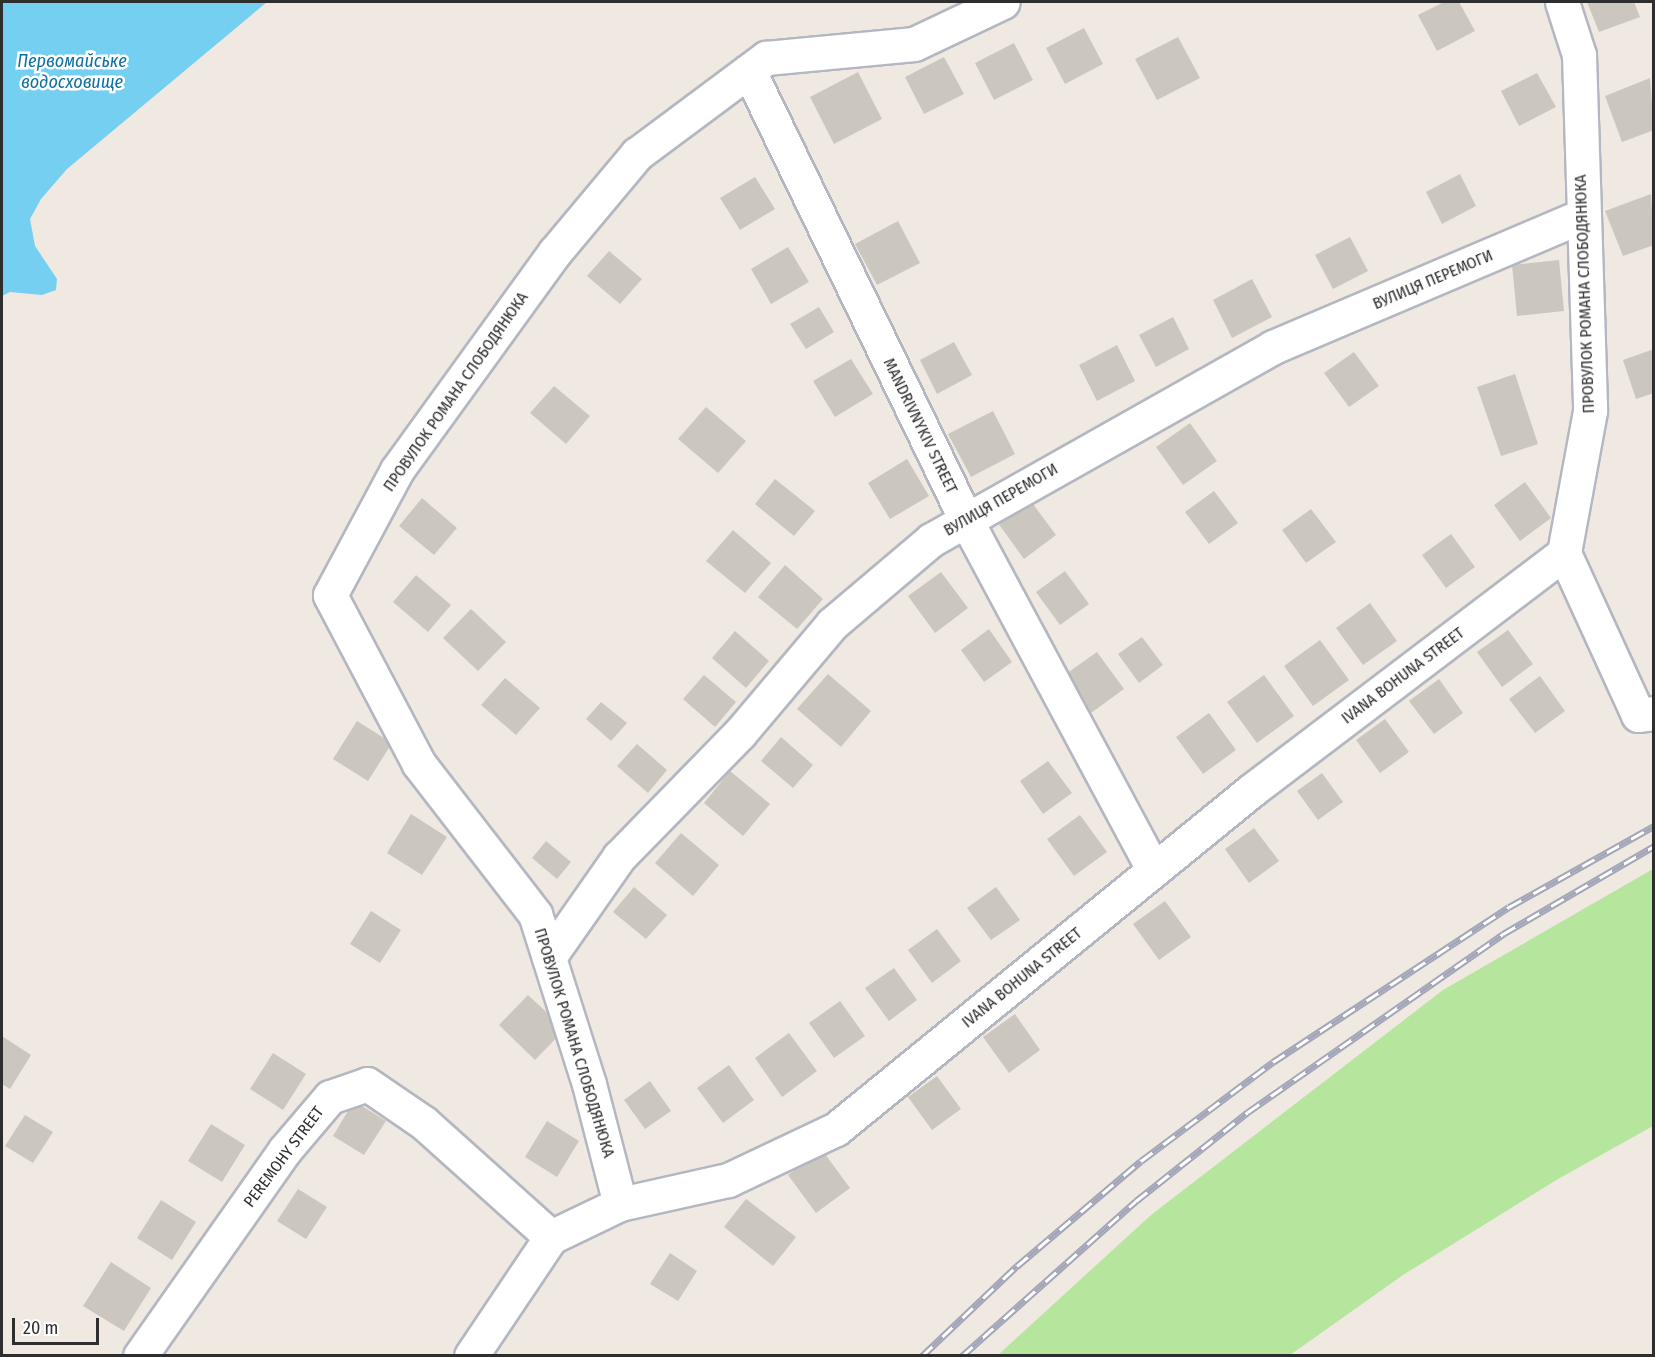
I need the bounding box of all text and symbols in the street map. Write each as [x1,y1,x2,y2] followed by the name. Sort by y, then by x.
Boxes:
[17,51,127,94] water label: Первомайське водосховище
[1571,174,1599,414] street label: ПРОВУЛОК РОМАНА СЛОБОДЯНЮКА
[1370,246,1496,314] street label: ВУЛИЦЯ ПЕРЕМОГИ
[380,289,532,495] street label: ПРОВУЛОК РОМАНА СЛОБОДЯНЮКА
[879,355,961,497] street label: MANDRIVNYKIV STREET
[941,460,1061,540] street label: ВУЛИЦЯ ПЕРЕМОГИ
[1338,624,1468,728] street label: IVANA BOHUNA STREET
[958,924,1086,1032] street label: IVANA BOHUNA STREET
[530,926,618,1160] street label: ПРОВУЛОК РОМАНА СЛОБОДЯНЮКА
[240,1103,328,1211] street label: PEREMOHY STREET
[15,1306,102,1344] scale bar
[23,1317,58,1339] text: 20 m

